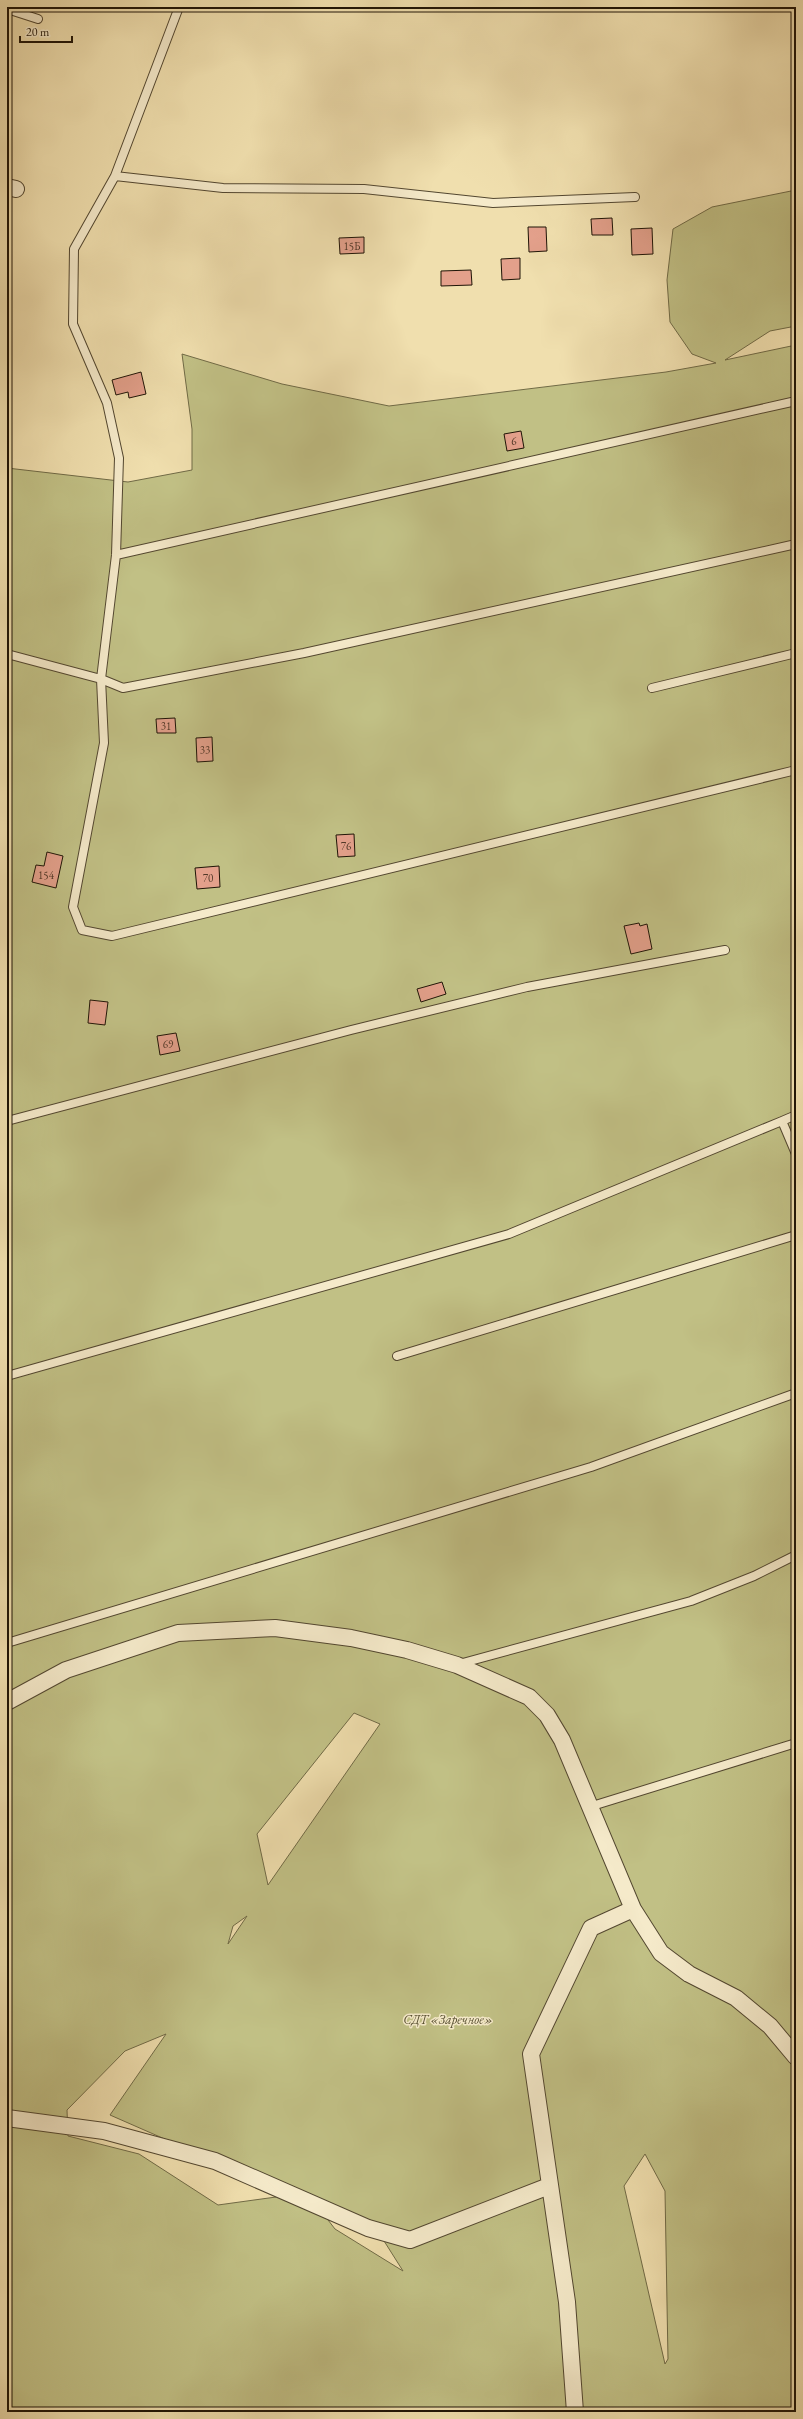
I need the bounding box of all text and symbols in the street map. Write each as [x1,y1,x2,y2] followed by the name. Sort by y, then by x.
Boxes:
[20,18,72,44] scale bar
[26,24,50,40] text: 20 m
[343,239,361,253] house number: 15Б
[511,434,517,448] house number: 6
[161,719,171,733] house number: 31
[200,743,210,757] house number: 33
[341,839,352,853] house number: 76
[38,868,55,882] house number: 154
[203,871,213,885] house number: 70
[163,1037,174,1051] house number: 69
[403,2011,493,2028] park label: СДТ «Заречное»

